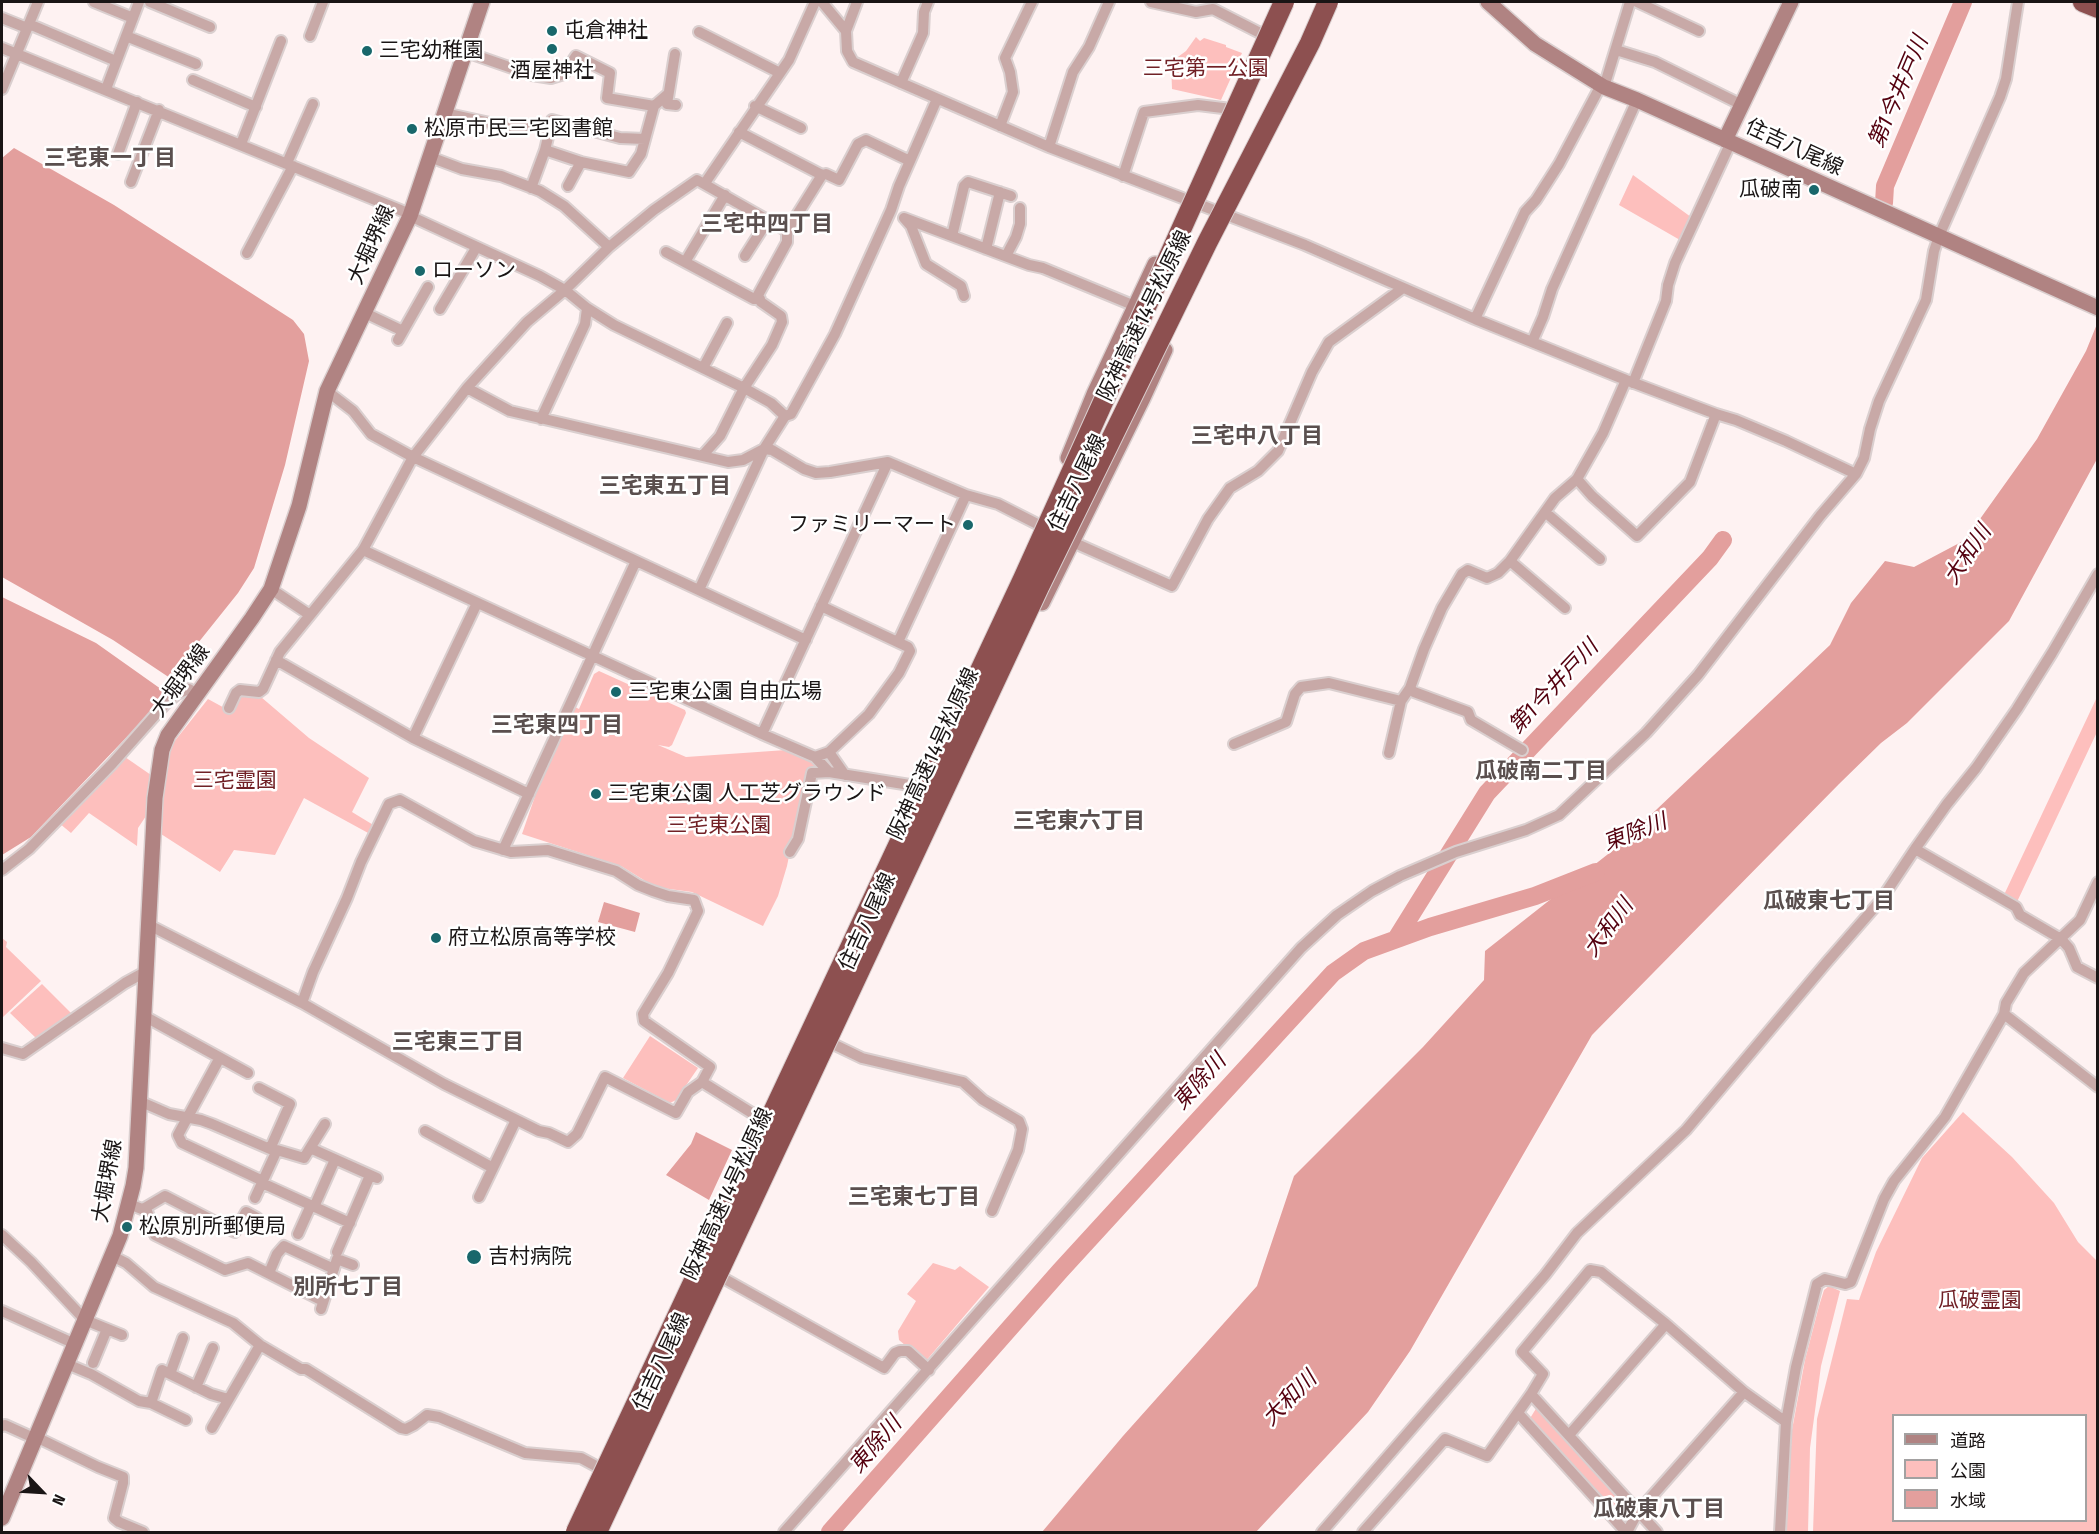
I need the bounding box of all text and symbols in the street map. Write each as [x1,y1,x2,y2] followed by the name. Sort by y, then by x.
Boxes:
[564,18,648,44] place label: 屯倉神社
[545,24,559,38] marker: 屯倉神社
[1864,32,1934,152] water label: 第1今井戸川
[379,38,484,64] place label: 三宅幼稚園
[545,42,559,56] marker: 酒屋神社
[360,44,374,58] marker: 三宅幼稚園
[1143,56,1269,82] park label: 三宅第一公園
[510,58,594,84] place label: 酒屋神社
[1741,114,1847,182] street label: 住吉八尾線
[424,116,613,142] place label: 松原市民三宅図書館
[405,122,419,136] marker: 松原市民三宅図書館
[44,146,176,172] district label: 三宅東一丁目
[1739,177,1802,203] place label: 瓜破南
[1807,183,1821,197] marker: 瓜破南
[343,202,401,288] street label: 大堀堺線
[701,212,833,238] district label: 三宅中四丁目
[1093,227,1197,405] street label: 阪神高速14号松原線
[432,258,516,284] place label: ローソン
[413,264,427,278] marker: ローソン
[1191,424,1323,450] district label: 三宅中八丁目
[1044,430,1112,536] street label: 住吉八尾線
[599,474,731,500] district label: 三宅東五丁目
[788,512,956,538] place label: ファミリーマート
[961,518,975,532] marker: ファミリーマート
[1939,520,1997,590] water label: 大和川
[1504,635,1604,739] water label: 第1今井戸川
[146,640,216,722] street label: 大堀堺線
[883,664,985,844] street label: 阪神高速14号松原線
[628,679,822,705] place label: 三宅東公園 自由広場
[609,685,623,699] marker: 三宅東公園 自由広場
[491,713,623,739] district label: 三宅東四丁目
[1475,759,1607,785] district label: 瓜破南二丁目
[193,768,277,794] park label: 三宅霊園
[608,781,886,807] place label: 三宅東公園 人工芝グラウンド
[589,787,603,801] marker: 三宅東公園 人工芝グラウンド
[1013,809,1145,835] district label: 三宅東六丁目
[1599,809,1671,857] water label: 東除川
[667,813,771,839] park label: 三宅東公園
[834,869,902,975] street label: 住吉八尾線
[1763,889,1895,915] district label: 瓜破東七丁目
[1579,894,1639,962] water label: 大和川
[448,925,616,951] place label: 府立松原高等学校
[429,931,443,945] marker: 府立松原高等学校
[392,1030,524,1056] district label: 三宅東三丁目
[1168,1049,1232,1115] water label: 東除川
[677,1104,779,1284] street label: 阪神高速14号松原線
[88,1137,128,1225] street label: 大堀堺線
[848,1185,980,1211] district label: 三宅東七丁目
[139,1214,286,1240] place label: 松原別所郵便局
[120,1220,134,1234] marker: 松原別所郵便局
[488,1244,572,1270] place label: 吉村病院
[465,1248,483,1266] marker: 吉村病院
[293,1275,403,1301] district label: 別所七丁目
[1938,1288,2022,1314] park label: 瓜破霊園
[628,1309,696,1415] street label: 住吉八尾線
[1257,1366,1323,1432] water label: 大和川
[844,1411,908,1479] water label: 東除川
[1892,1414,2087,1522] legend
[1950,1430,1986,1452] text: 道路
[1950,1460,1986,1482] text: 公園
[12,1462,72,1522] north arrow
[1950,1490,1986,1512] text: 水域
[48,1491,69,1508] text: N
[1593,1497,1725,1523] district label: 瓜破東八丁目

